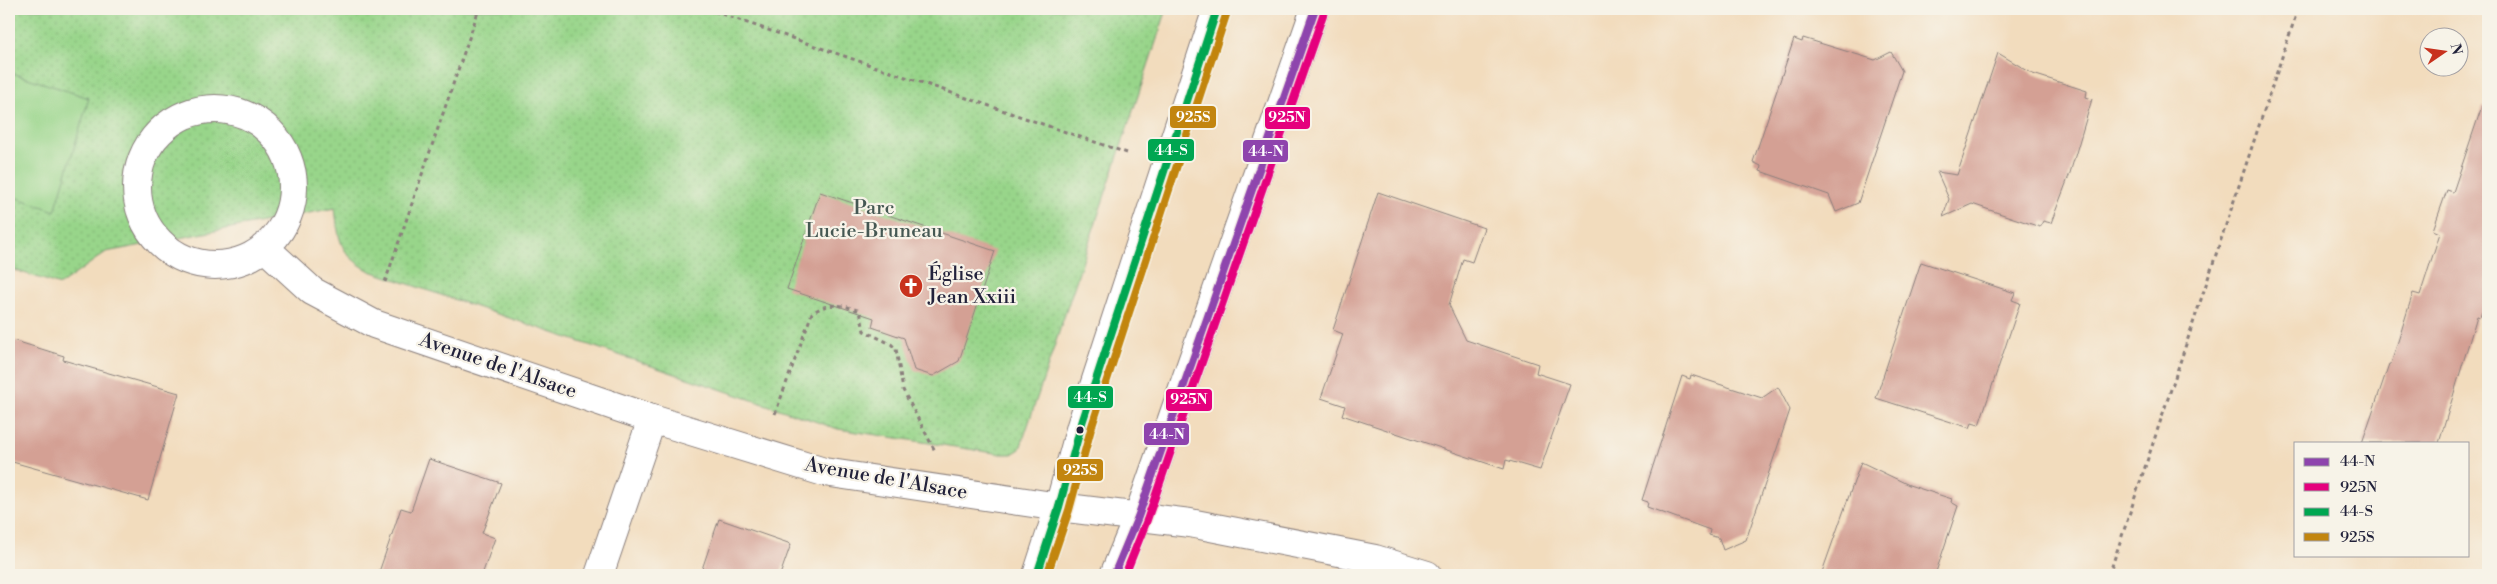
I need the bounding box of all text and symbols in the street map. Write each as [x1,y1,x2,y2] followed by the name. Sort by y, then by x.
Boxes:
[2420,28,2470,78] north arrow
[2446,42,2466,57] text: N
[1169,105,1217,129] line badge: 925S
[1264,106,1311,130] line badge: 925N
[1176,109,1210,127] text: 925S
[1268,109,1306,127] text: 925N
[1147,138,1195,162] line badge: 44-S
[1242,139,1289,163] line badge: 44-N
[1155,142,1187,160] text: 44-S
[1248,143,1284,161] text: 44-N
[805,196,943,244] park label: Parc Lucie-Bruneau
[927,261,1017,310] place label: Église Jean Xxiii
[898,273,924,299] church icon: Église Jean Xxiii
[415,327,580,405] street label: Avenue de l'Alsace
[1067,385,1114,409] line badge: 44-S
[1165,388,1213,412] line badge: 925N
[1074,389,1106,407] text: 44-S
[1170,391,1208,409] text: 925N
[1143,422,1190,446] line badge: 44-N
[1075,425,1085,435] unlabelled marker
[1149,426,1185,444] text: 44-N
[2294,442,2470,556] legend
[802,452,969,506] street label: Avenue de l'Alsace
[2340,452,2375,471] text: 44-N
[1056,458,1104,482] line badge: 925S
[1063,462,1097,480] text: 925S
[2340,478,2377,497] text: 925N
[2340,502,2373,521] text: 44-S
[2340,528,2375,547] text: 925S

